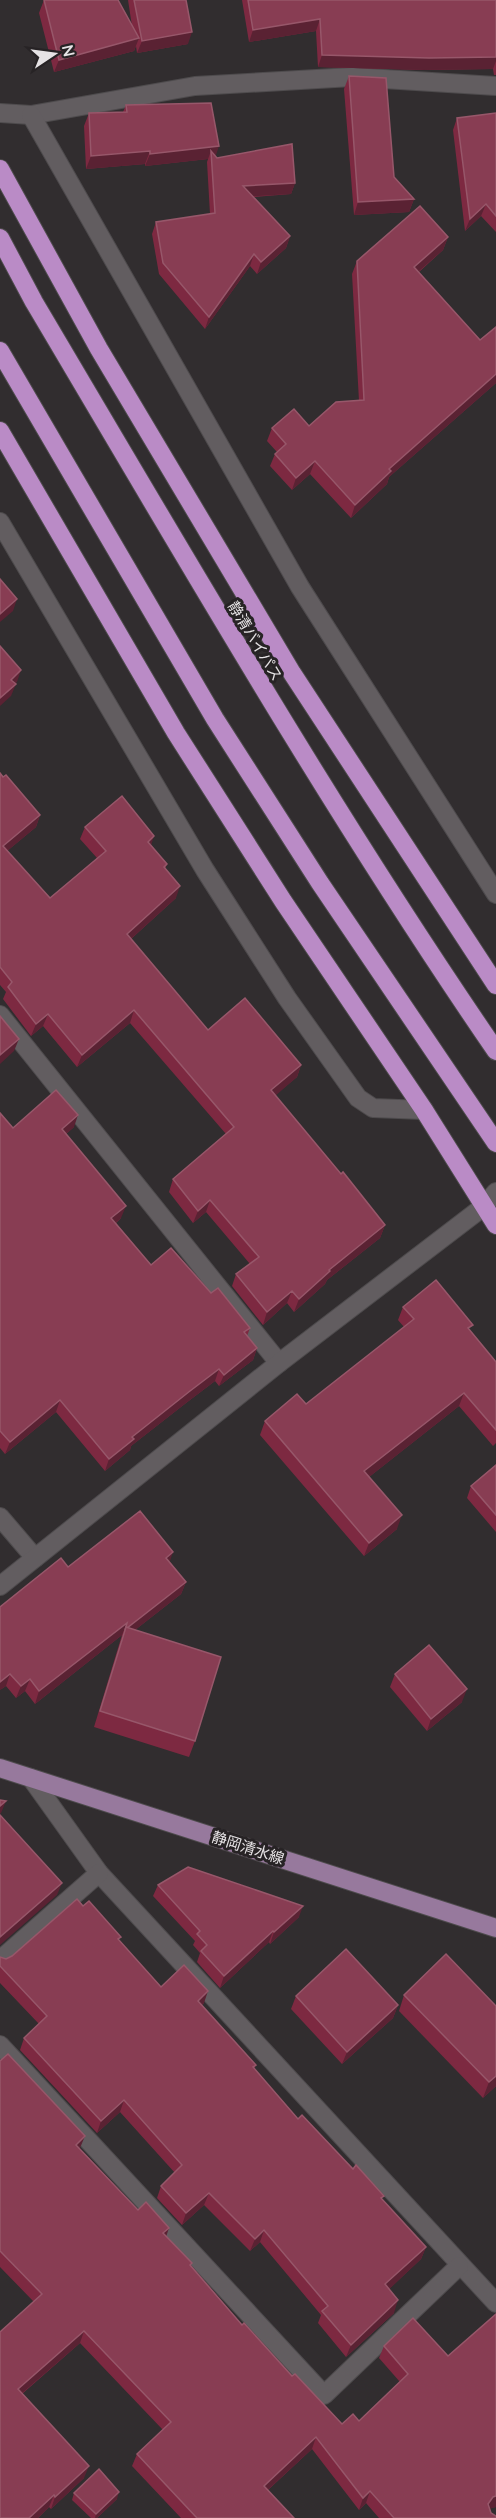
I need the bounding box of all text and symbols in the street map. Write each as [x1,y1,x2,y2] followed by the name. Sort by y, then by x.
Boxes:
[24,24,84,84] north arrow
[58,43,80,59] text: N
[224,597,287,684] street label: 静清バイパス
[210,1827,287,1868] street label: 静岡清水線

